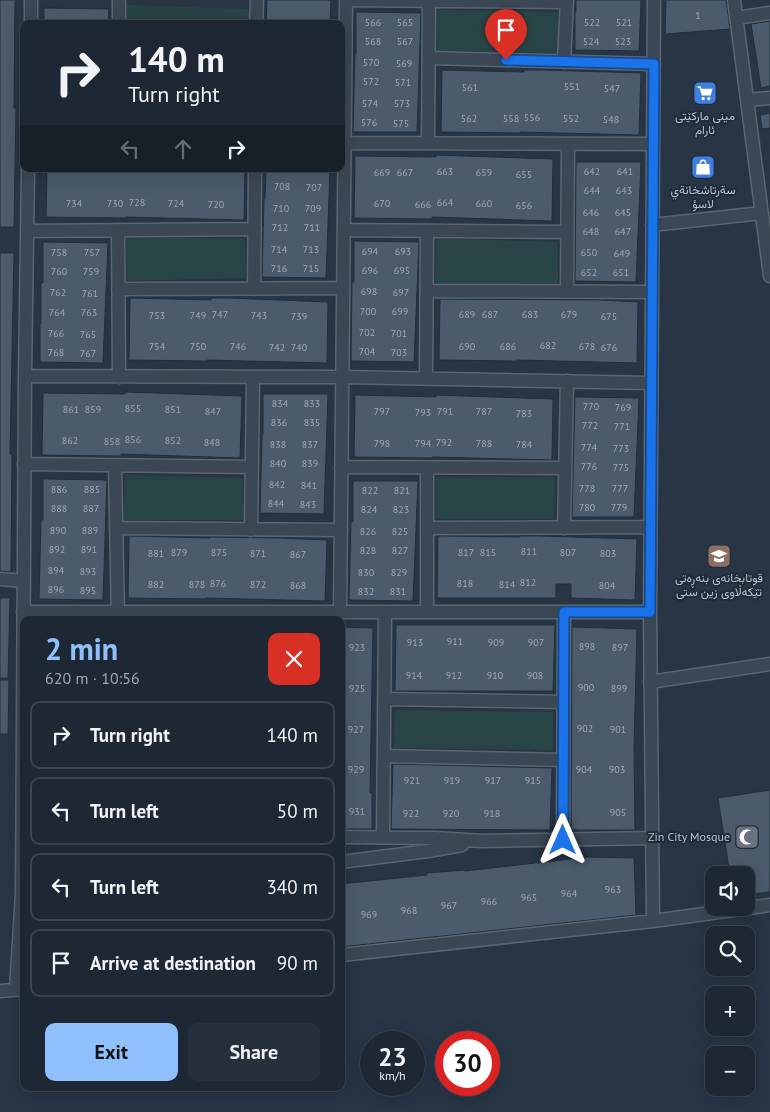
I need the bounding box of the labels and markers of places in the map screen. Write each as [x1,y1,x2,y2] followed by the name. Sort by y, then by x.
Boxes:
[485,9,527,60] pin
[692,80,718,106] supermarket icon: مينی ماركێتی ئارام
[675,108,735,138] place label: مينی ماركێتی ئارام
[690,154,716,180] shop icon: سةرتاشخانةي لاسؤ
[671,182,735,212] place label: سةرتاشخانةي لاسؤ
[706,543,732,569] school or university icon: قوتابخانەی بنەڕەتی تێکەڵاوی زین ستی
[675,570,763,600] place label: قوتابخانەی بنەڕەتی تێکەڵاوی زین ستی
[734,824,760,850] mosque icon: Zin City Mosque
[648,829,730,844] place label: Zin City Mosque

